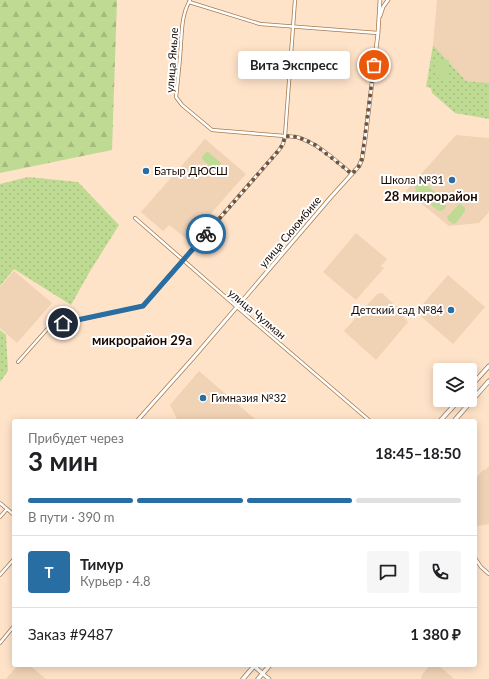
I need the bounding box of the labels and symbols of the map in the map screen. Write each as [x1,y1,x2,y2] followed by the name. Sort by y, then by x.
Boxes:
[163,27,180,93] street label: улица Ямьле
[357,48,391,82] pin
[238,51,350,79] callout: Вита Экспресс
[154,164,228,177] place label: Батыр ДЮСШ
[141,166,151,176] marker: Батыр ДЮСШ
[380,173,444,186] place label: Школа №31
[447,175,457,185] marker: Школа №31
[384,188,478,204] district label: 28 микрорайон
[256,193,323,270] street label: улица Сююмбике
[186,214,226,254] courier
[226,286,289,341] street label: улица Чулман
[351,303,444,316] place label: Детский сад №84
[446,305,456,315] marker: Детский сад №84
[46,306,80,340] pin
[92,332,192,348] district label: микрорайон 29а
[211,391,286,404] place label: Гимназия №32
[198,393,208,403] marker: Гимназия №32

